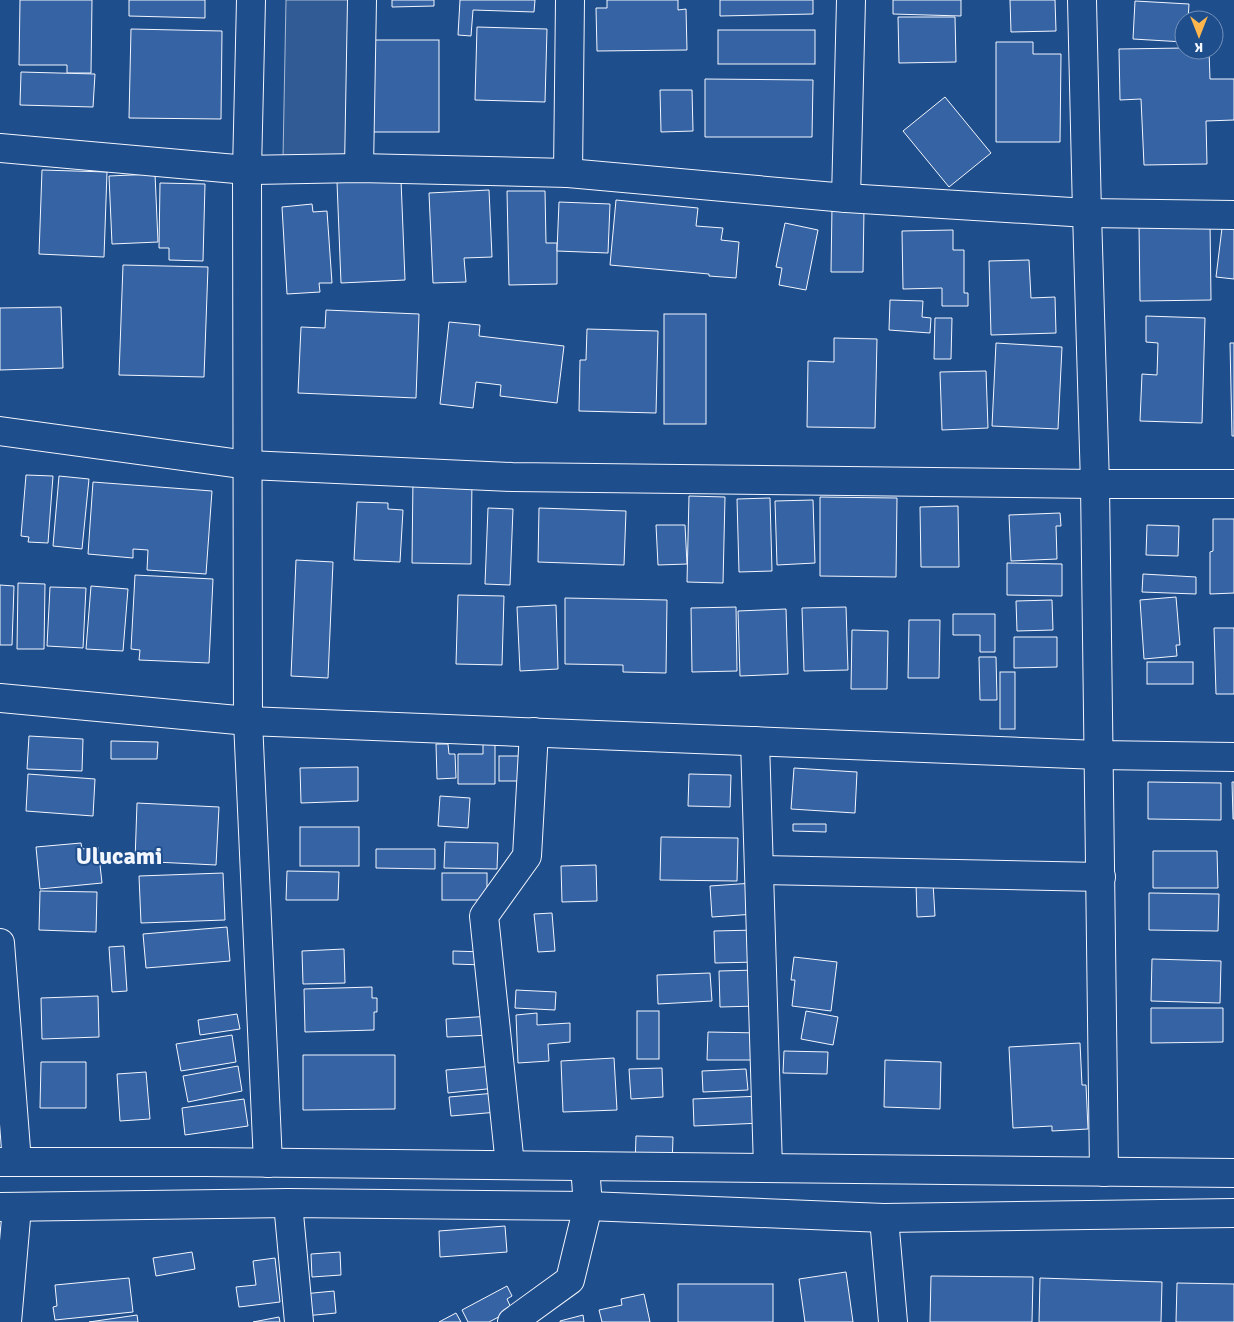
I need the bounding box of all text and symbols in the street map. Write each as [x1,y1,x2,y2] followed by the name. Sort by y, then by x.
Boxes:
[1174,10,1224,60] north arrow
[1194,39,1203,56] text: K
[76,841,162,871] district label: Ulucami

